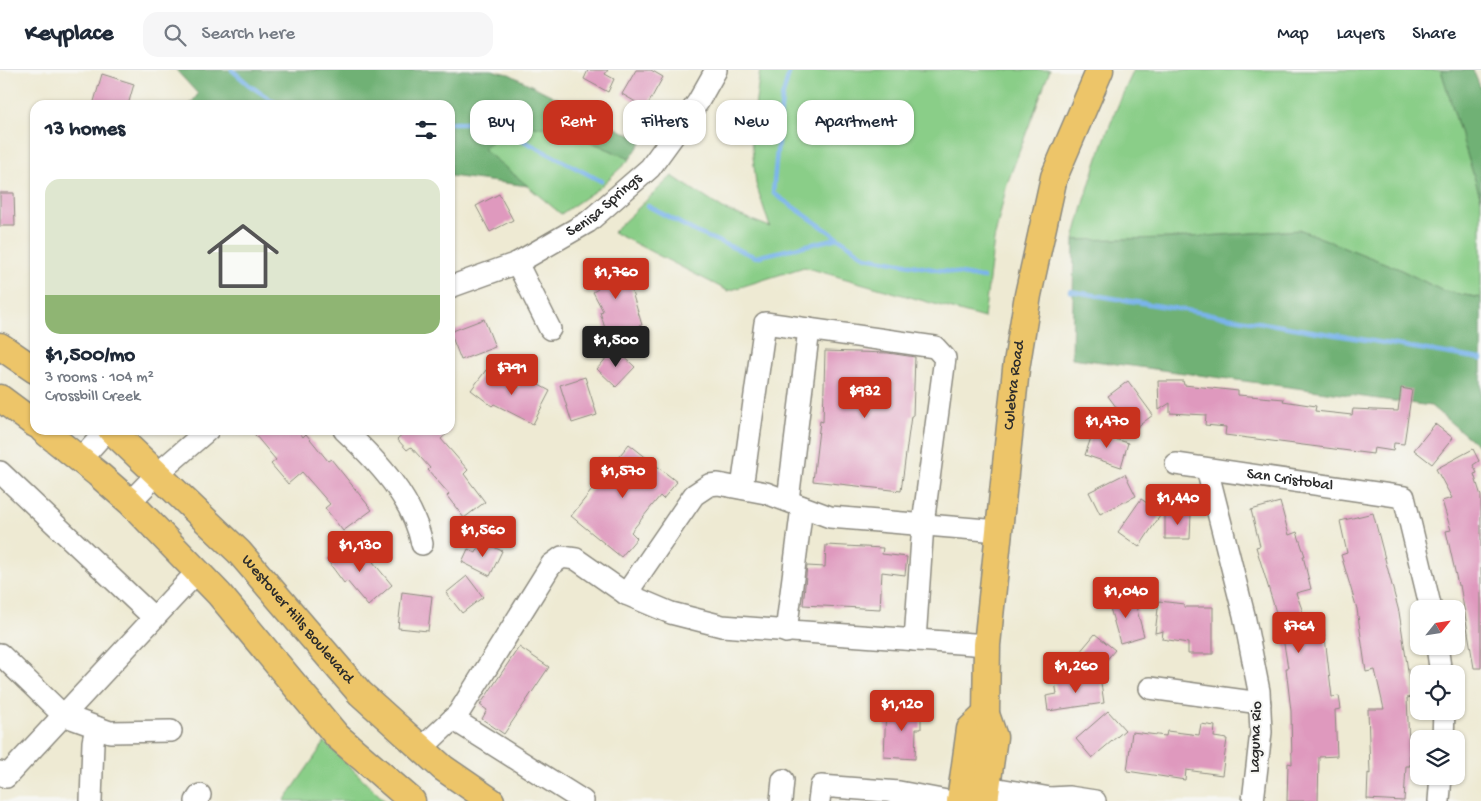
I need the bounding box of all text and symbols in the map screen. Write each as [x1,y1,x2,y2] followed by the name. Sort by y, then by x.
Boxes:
[143,12,493,57] search box
[25,20,113,49] text: Keyplace
[161,21,189,49] icon: search
[201,23,295,46] text: Search here
[1277,24,1309,45] text: Map
[1337,24,1384,45] text: Layers
[1412,24,1456,45] text: Share
[470,100,533,145] chip: Buy
[543,100,613,145] chip: Rent
[623,100,706,145] chip: Filters
[716,100,787,145] chip: New
[797,100,914,145] chip: Apartment
[412,116,440,144] icon: filters
[45,118,125,143] text: 13 homes
[563,169,647,242] street label: Senisa Springs
[198,211,288,301] icon: home
[575,258,657,300] pin: $1,760
[594,264,638,283] text: $1,760
[575,326,657,368] pin: $1,500
[593,332,639,351] text: $1,500
[1000,338,1030,431] street label: Culebra Road
[45,344,135,369] text: $1,500/mo
[482,354,542,396] pin: $791
[497,360,527,379] text: $791
[45,369,154,388] text: 3 rooms · 104 m²
[835,376,895,419] pin: $932
[849,383,881,402] text: $932
[45,388,140,407] text: Crossbill Creek
[1066,406,1148,449] pin: $1,470
[1085,413,1129,432] text: $1,470
[582,456,664,499] pin: $1,570
[601,463,645,482] text: $1,570
[1245,465,1334,496] street label: San Cristobal
[1137,484,1219,526] pin: $1,440
[1157,490,1199,509] text: $1,440
[442,516,524,558] pin: $1,560
[461,522,505,541] text: $1,560
[319,530,401,573] pin: $1,130
[339,537,381,556] text: $1,130
[237,551,359,689] street label: Westover Hills Boulevard
[1085,576,1167,619] pin: $1,040
[1104,583,1148,602] text: $1,040
[1410,600,1465,655] north arrow
[1410,600,1465,785] map controls
[1269,612,1329,654] pin: $764
[1283,618,1315,637] text: $764
[1035,652,1117,694] pin: $1,260
[1054,658,1098,677] text: $1,260
[1410,665,1465,720] button: locate
[861,690,943,732] pin: $1,120
[881,696,923,715] text: $1,120
[1246,701,1268,773] street label: Laguna Rio
[1410,730,1465,785] button: layers

